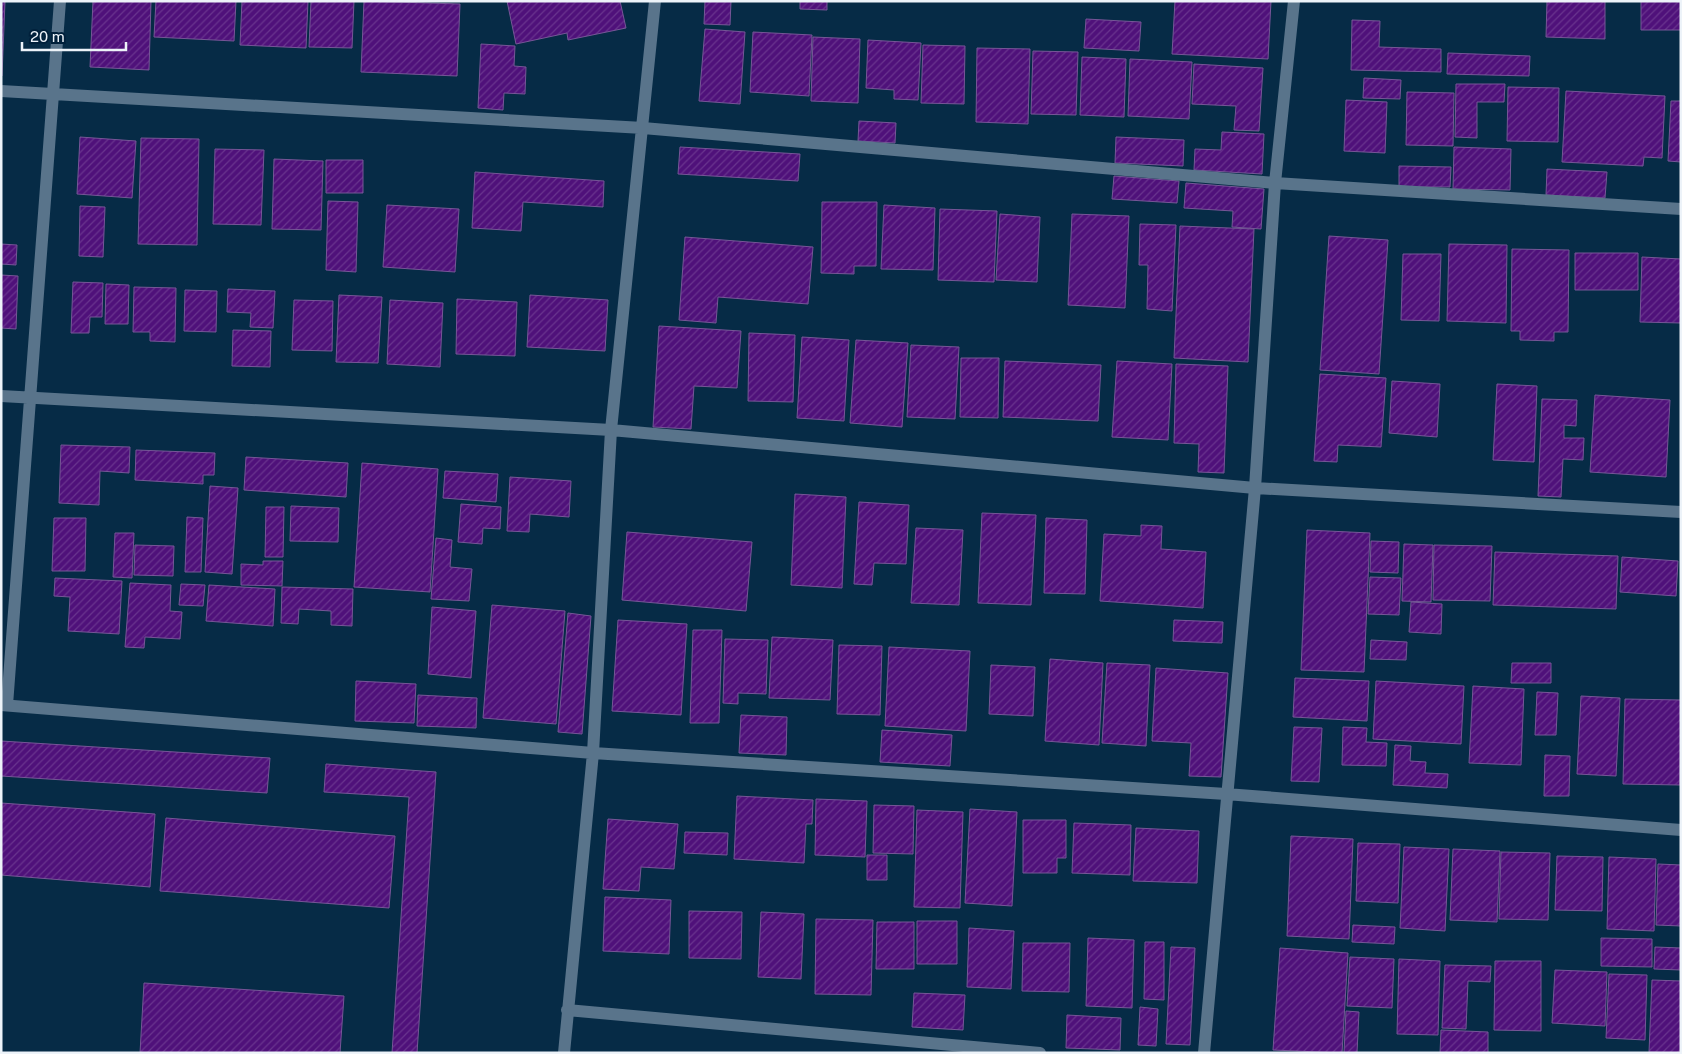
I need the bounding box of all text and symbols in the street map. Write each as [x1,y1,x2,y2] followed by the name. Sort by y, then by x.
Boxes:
[22,20,126,52] scale bar
[30,28,65,45] text: 20 m

